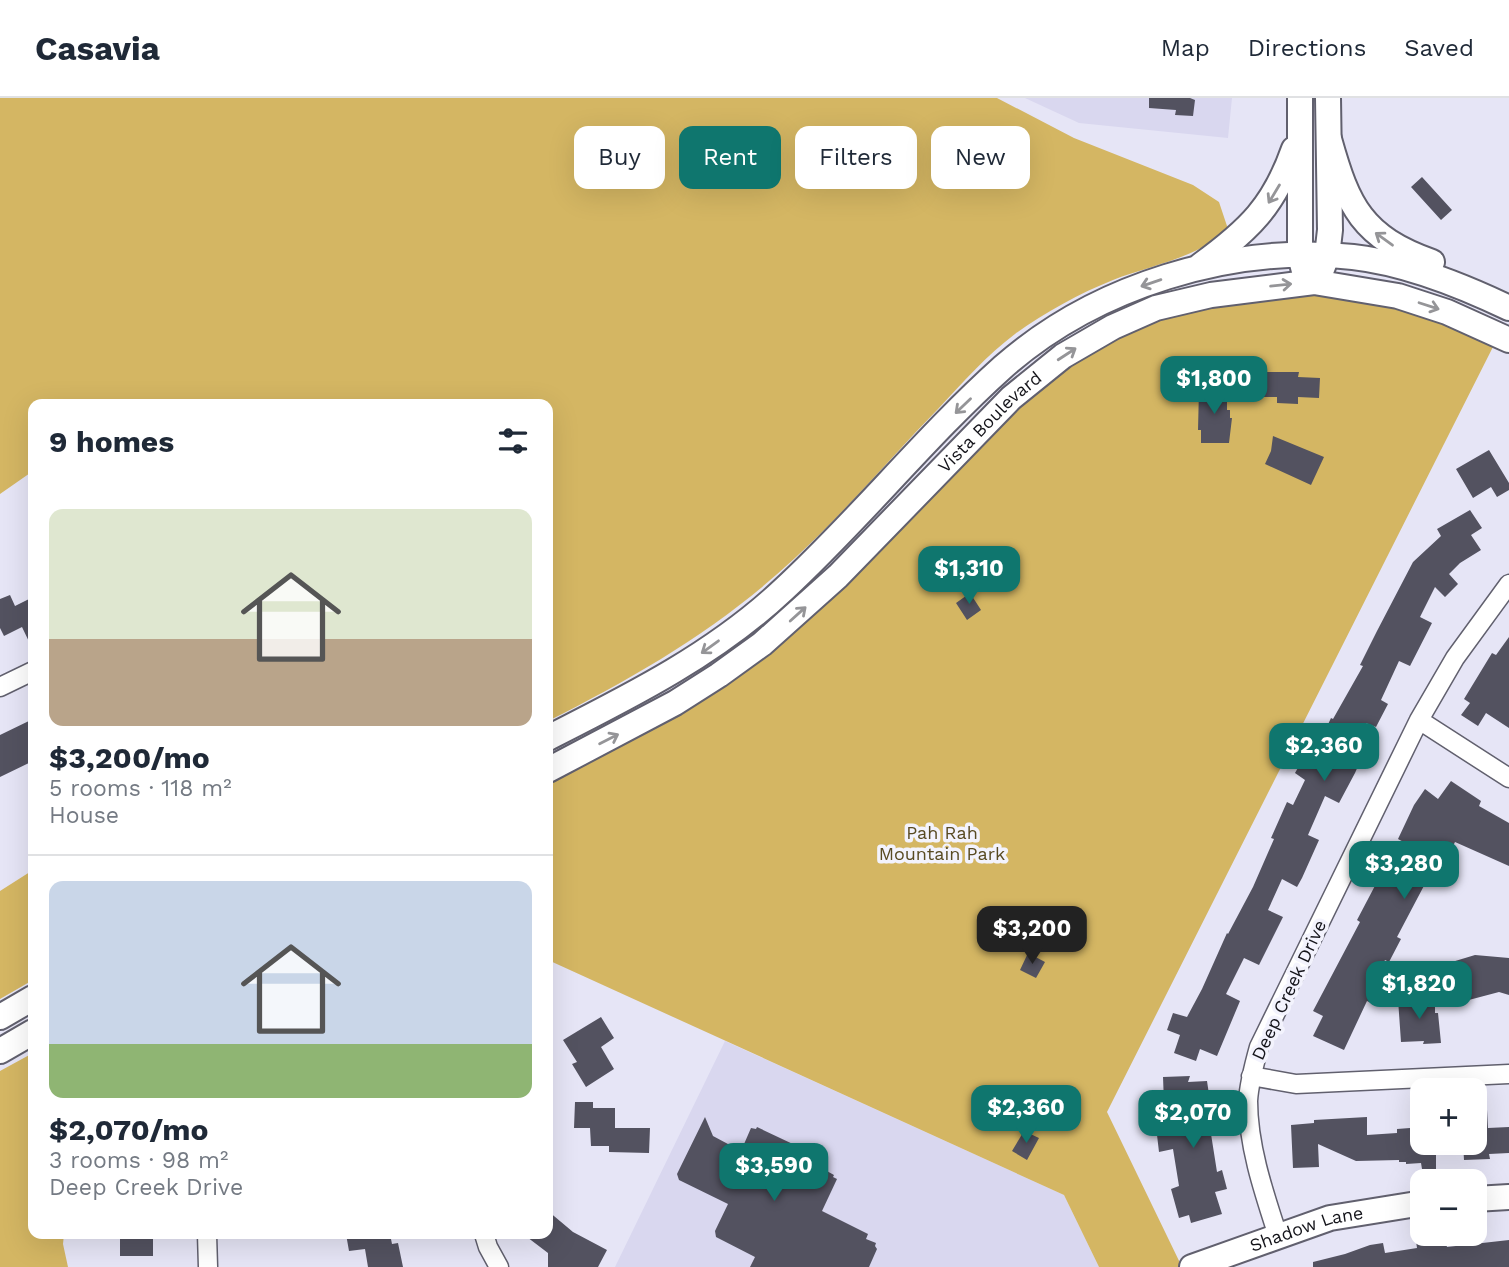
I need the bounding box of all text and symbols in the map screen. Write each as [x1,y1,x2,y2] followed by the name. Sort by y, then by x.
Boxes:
[35,29,160,68] text: Casavia
[1161,34,1210,62] text: Map
[1248,34,1366,62] text: Directions
[1404,34,1474,62] text: Saved
[574,126,665,189] chip: Buy
[679,126,781,189] chip: Rent
[795,126,917,189] chip: Filters
[931,126,1030,189] chip: New
[1266,184,1280,204] one-way arrow
[1375,232,1394,246] one-way arrow
[1141,278,1163,290] one-way arrow
[1269,279,1291,292] one-way arrow
[1417,301,1439,313] one-way arrow
[1057,347,1076,362] one-way arrow
[1157,356,1271,416] pin: $1,800
[1176,365,1252,392] text: $1,800
[933,367,1046,477] street label: Vista Boulevard
[955,398,972,415] one-way arrow
[494,422,532,460] icon: filters
[49,424,174,459] text: 9 homes
[912,546,1026,606] pin: $1,310
[228,554,354,680] icon: home
[934,555,1004,582] text: $1,310
[788,606,806,622] one-way arrow
[701,640,720,654] one-way arrow
[1267,724,1381,783] pin: $2,360
[598,732,618,746] one-way arrow
[1285,732,1363,759] text: $2,360
[49,740,210,775] text: $3,200/mo
[49,775,232,802] text: 5 rooms · 118 m²
[49,802,119,829] text: House
[879,822,1005,864] park label: Pah Rah Mountain Park
[1347,842,1461,901] pin: $3,280
[1365,850,1443,877] text: $3,280
[975,906,1089,966] pin: $3,200
[993,915,1071,942] text: $3,200
[1247,916,1330,1063] street label: Deep Creek Drive
[228,926,354,1052] icon: home
[1362,962,1476,1021] pin: $1,820
[1382,970,1456,997] text: $1,820
[1410,1078,1487,1246] map controls
[1410,1078,1487,1155] button: +
[969,1086,1083,1145] pin: $2,360
[1136,1090,1250,1150] pin: $2,070
[987,1094,1065,1121] text: $2,360
[1154,1099,1232,1126] text: $2,070
[49,1112,208,1147] text: $2,070/mo
[717,1144,831,1203] pin: $3,590
[49,1147,228,1174] text: 3 rooms · 98 m²
[735,1152,813,1179] text: $3,590
[1410,1169,1487,1246] button: −
[49,1174,243,1201] text: Deep Creek Drive
[1247,1202,1365,1256] street label: Shadow Lane

